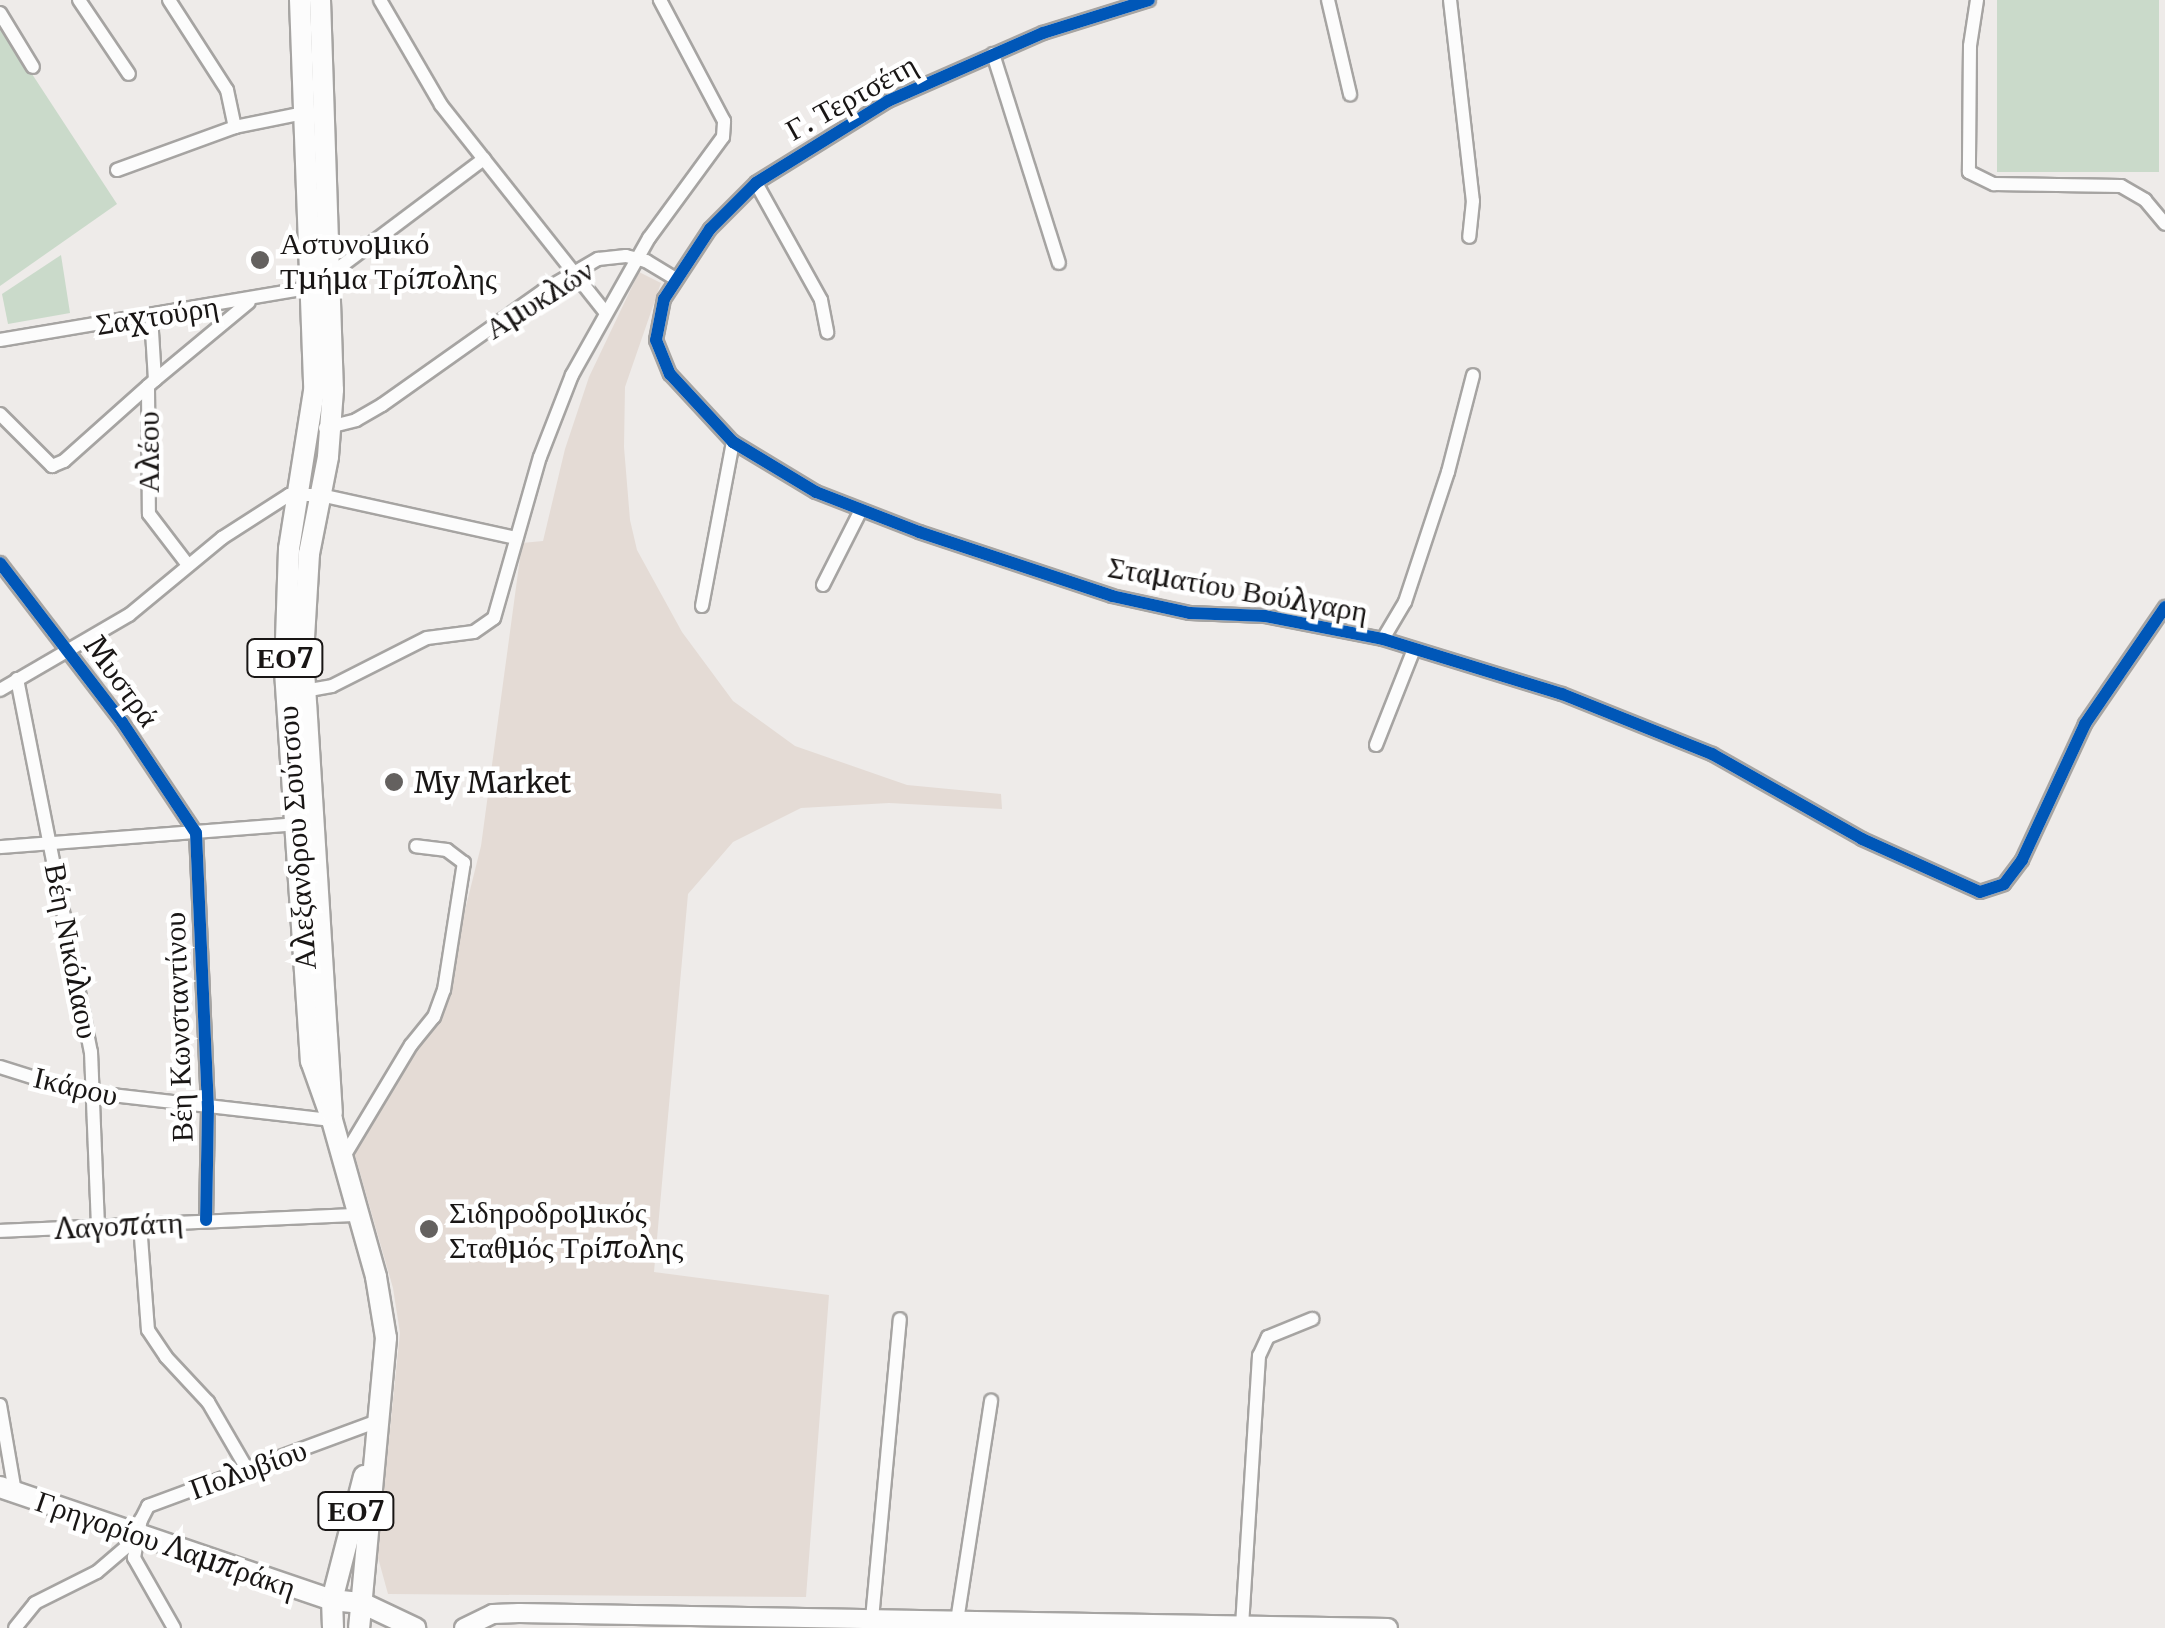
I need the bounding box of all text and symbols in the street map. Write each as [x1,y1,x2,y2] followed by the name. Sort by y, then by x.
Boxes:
[779,46,923,148] street label: Γ. Τερτσέτη
[280,225,497,296] place label: Αστυνομικό Τμήμα Τρίπολης
[249,249,271,271] marker: Αστυνομικό Τμήμα Τρίπολης
[478,252,600,346] street label: Αμυκλών
[93,288,221,342] street label: Σαχτούρη
[130,411,166,493] street label: Αλέου
[1105,548,1371,630] street label: Σταματίου Βούλγαρη
[77,629,167,733] street label: Μυστρά
[245,635,325,681] road number: ΕΟ7
[269,705,323,971] street label: Αλεξανδρου Σούτσου
[414,764,571,800] place label: My Market
[383,771,405,793] marker: My Market
[37,860,107,1042] street label: Βέη Νικόλαου
[156,911,200,1143] street label: Βέη Κωνσταντίνου
[30,1059,122,1113] street label: Ικάρου
[449,1194,683,1264] place label: Σιδηροδρομικός Σταθμός Τρίπολης
[54,1204,184,1246] street label: Λαγοπάτη
[418,1218,440,1240] marker: Σιδηροδρομικός Σταθμός Τρίπολης
[184,1431,312,1507] street label: Πολυβίου
[31,1483,301,1605] street label: Γρηγορίου Λαμπράκη
[316,1488,396,1534] road number: ΕΟ7

